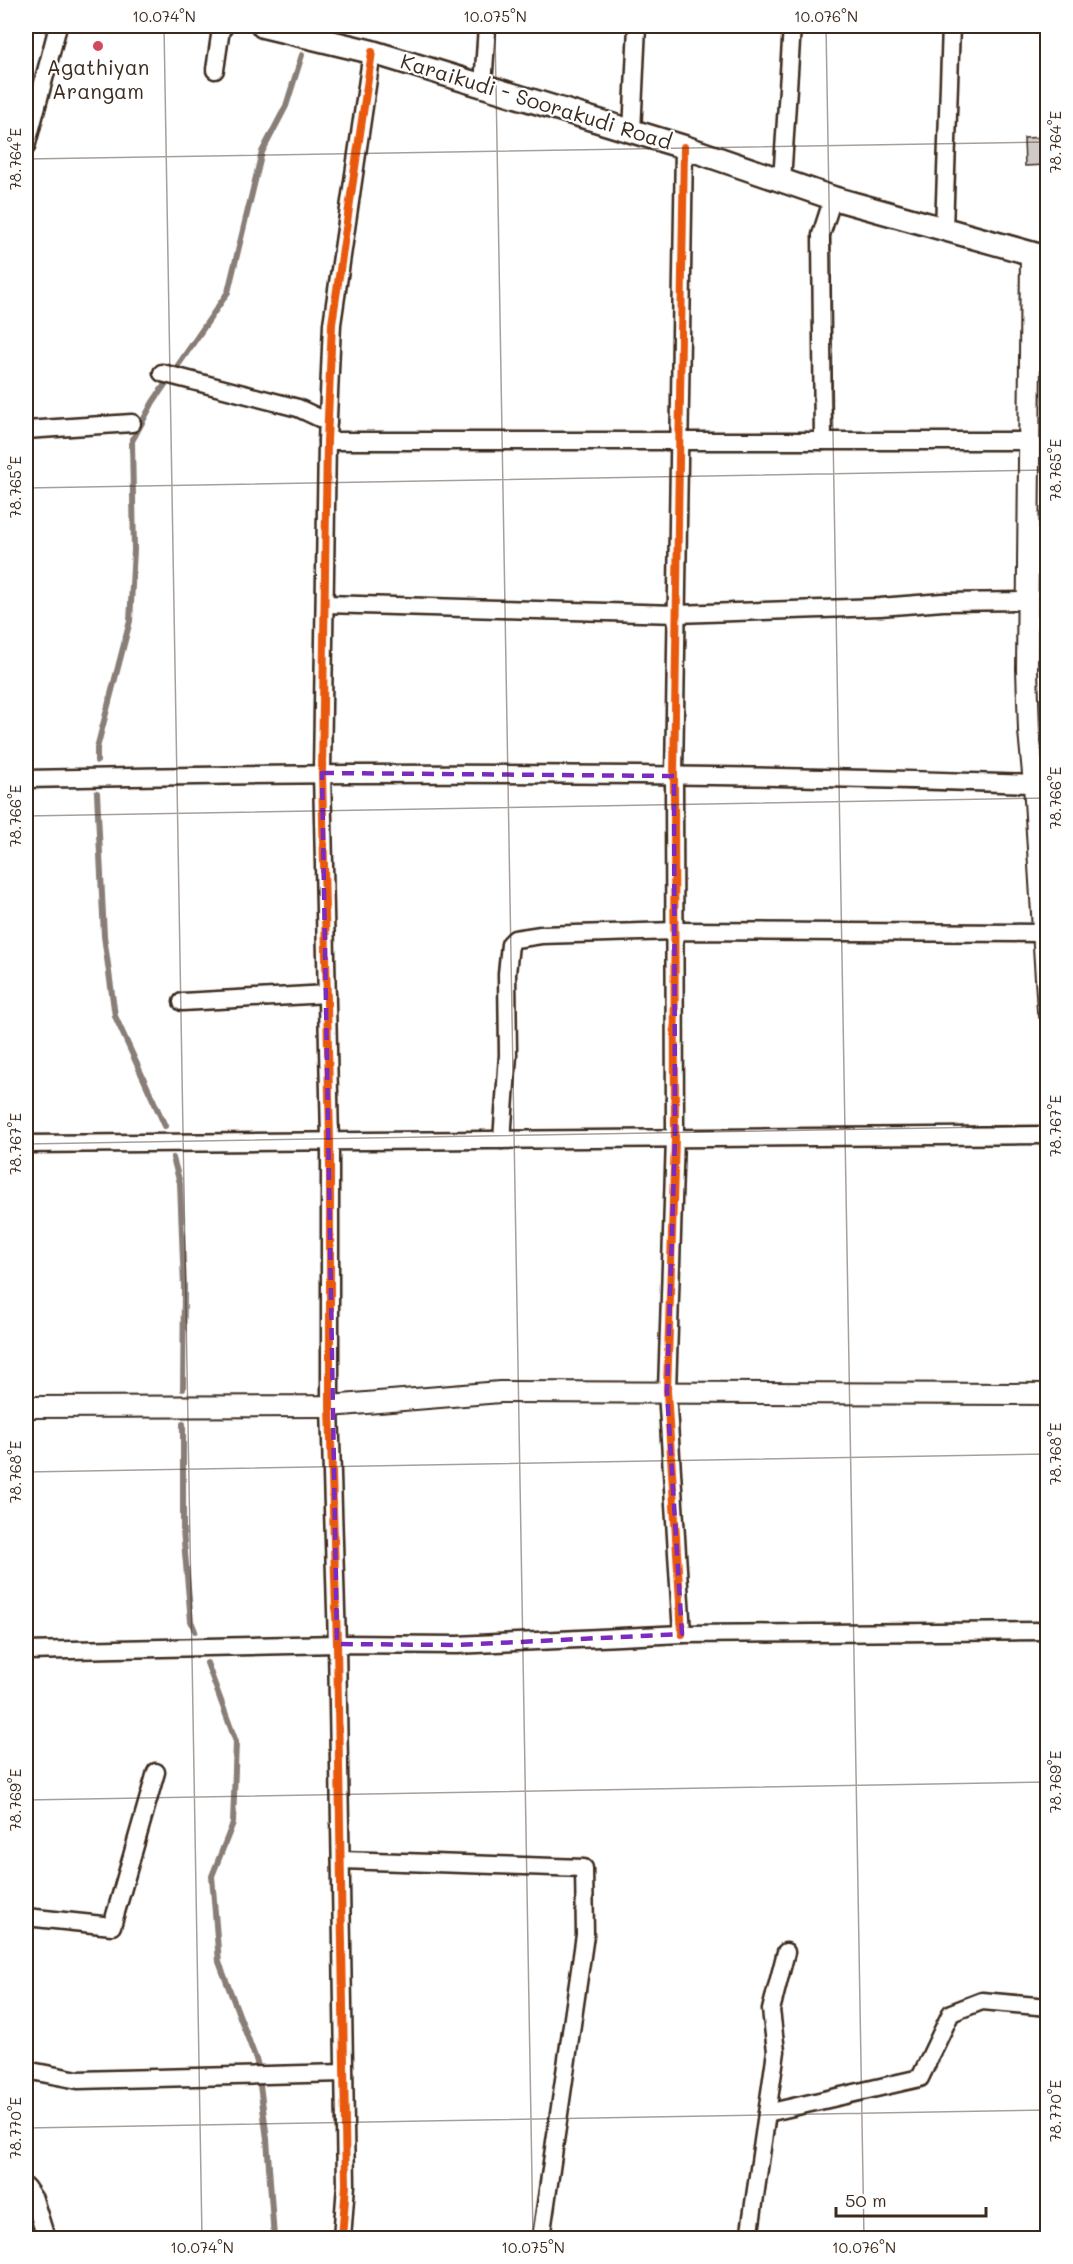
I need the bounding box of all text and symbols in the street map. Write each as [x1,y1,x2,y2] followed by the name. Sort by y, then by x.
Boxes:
[132,6,196,26] text: 10.074°N
[463,6,527,26] text: 10.075°N
[794,6,858,26] text: 10.076°N
[91,39,105,53] marker: Agathiyan Arangam
[397,46,675,155] street label: Karaikudi - Soorakudi Road
[47,53,149,104] place label: Agathiyan Arangam
[1045,110,1065,173] text: 78.764°E
[5,127,25,190] text: 78.764°E
[1045,438,1065,501] text: 78.765°E
[5,455,25,518] text: 78.765°E
[1045,766,1065,829] text: 78.766°E
[5,784,25,847] text: 78.766°E
[1045,1095,1065,1157] text: 78.767°E
[5,1113,25,1175] text: 78.767°E
[1045,1422,1065,1485] text: 78.768°E
[5,1440,25,1503] text: 78.768°E
[1045,1750,1065,1813] text: 78.769°E
[5,1768,25,1831] text: 78.769°E
[1045,2080,1065,2142] text: 78.770°E
[5,2097,25,2159] text: 78.770°E
[836,2180,986,2218] scale bar
[845,2188,887,2212] text: 50 m
[170,2237,234,2257] text: 10.074°N
[501,2237,565,2257] text: 10.075°N
[832,2237,896,2257] text: 10.076°N

